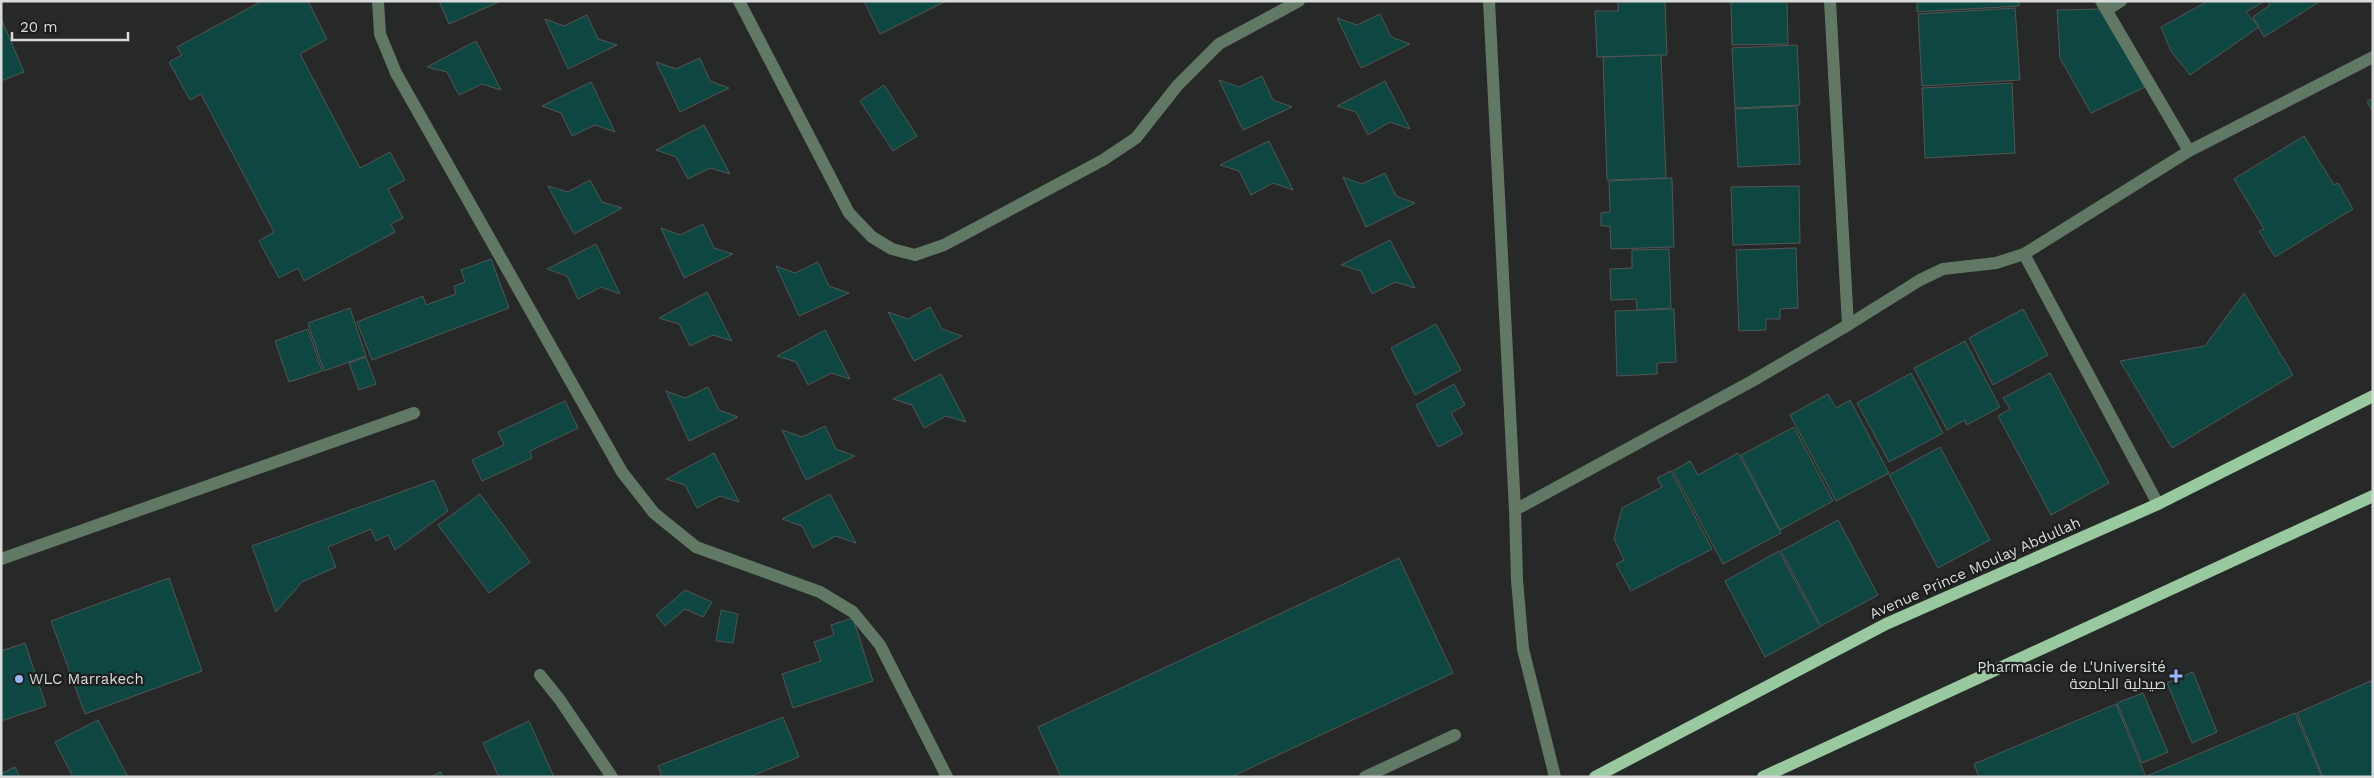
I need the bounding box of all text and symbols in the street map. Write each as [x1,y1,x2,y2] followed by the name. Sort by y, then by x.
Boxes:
[12,10,129,42] scale bar
[20,18,58,36] text: 20 m
[1867,513,2083,623] street label: Avenue Prince Moulay Abdullah
[1977,658,2166,693] place label: Pharmacie de L'Université صيدلية الجامعة
[29,670,144,688] place label: WLC Marrakech
[2170,670,2182,682] marker: Pharmacie de L'Université صيدلية الجامعة
[13,673,25,685] marker: WLC Marrakech

